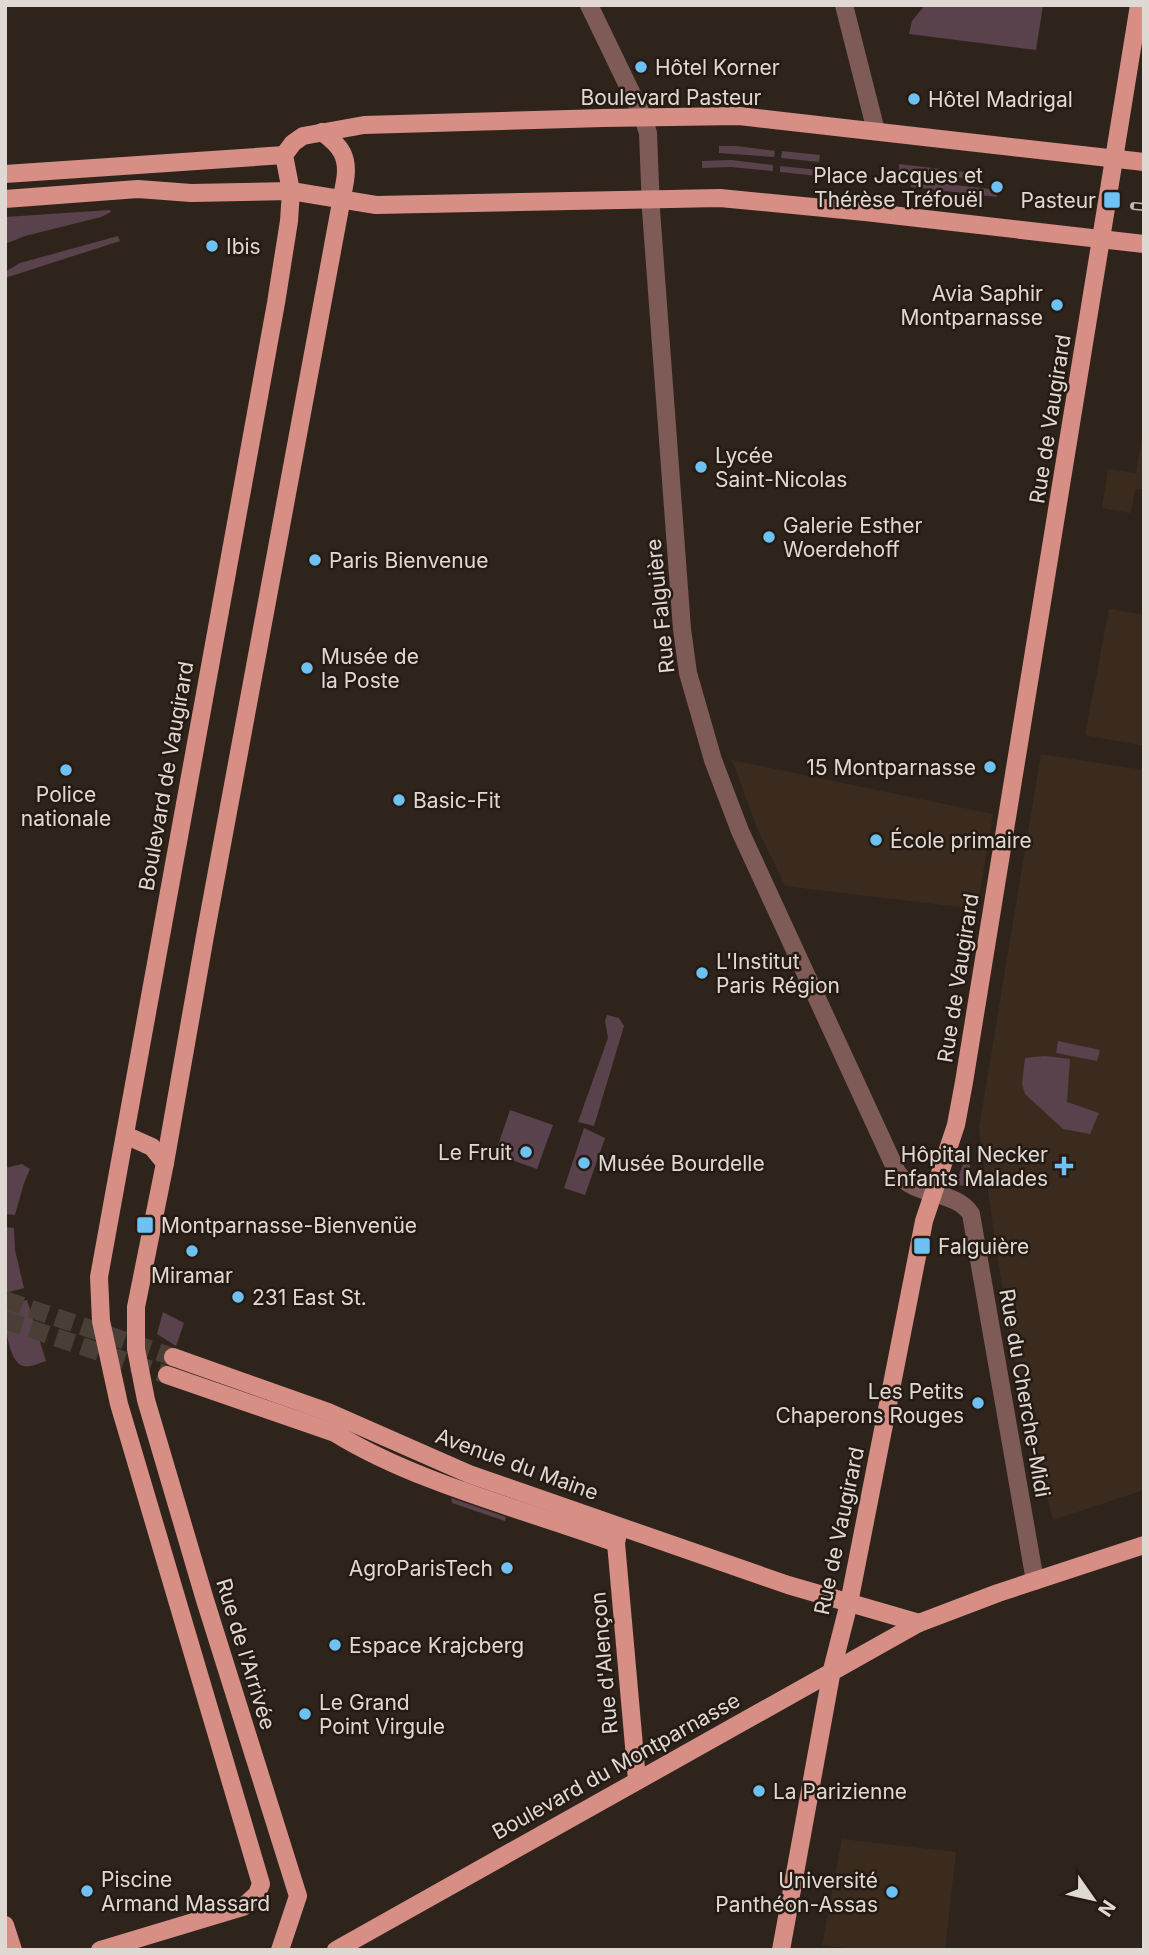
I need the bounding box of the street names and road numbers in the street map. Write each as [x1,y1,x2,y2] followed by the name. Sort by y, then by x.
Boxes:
[580,85,762,110] street label: Boulevard Pasteur
[1024,333,1076,505] street label: Rue de Vaugirard
[640,537,680,675] street label: Rue Falguière
[134,659,198,893] street label: Boulevard de Vaugirard
[932,892,984,1064] street label: Rue de Vaugirard
[994,1287,1056,1499] street label: Rue du Cherche-Midi
[432,1423,602,1505] street label: Avenue du Maine
[809,1445,869,1617] street label: Rue de Vaugirard
[211,1575,281,1733] street label: Rue de l'Arrivée
[585,1591,623,1735] street label: Rue d'Alençon
[488,1687,744,1845] street label: Boulevard du Montparnasse

